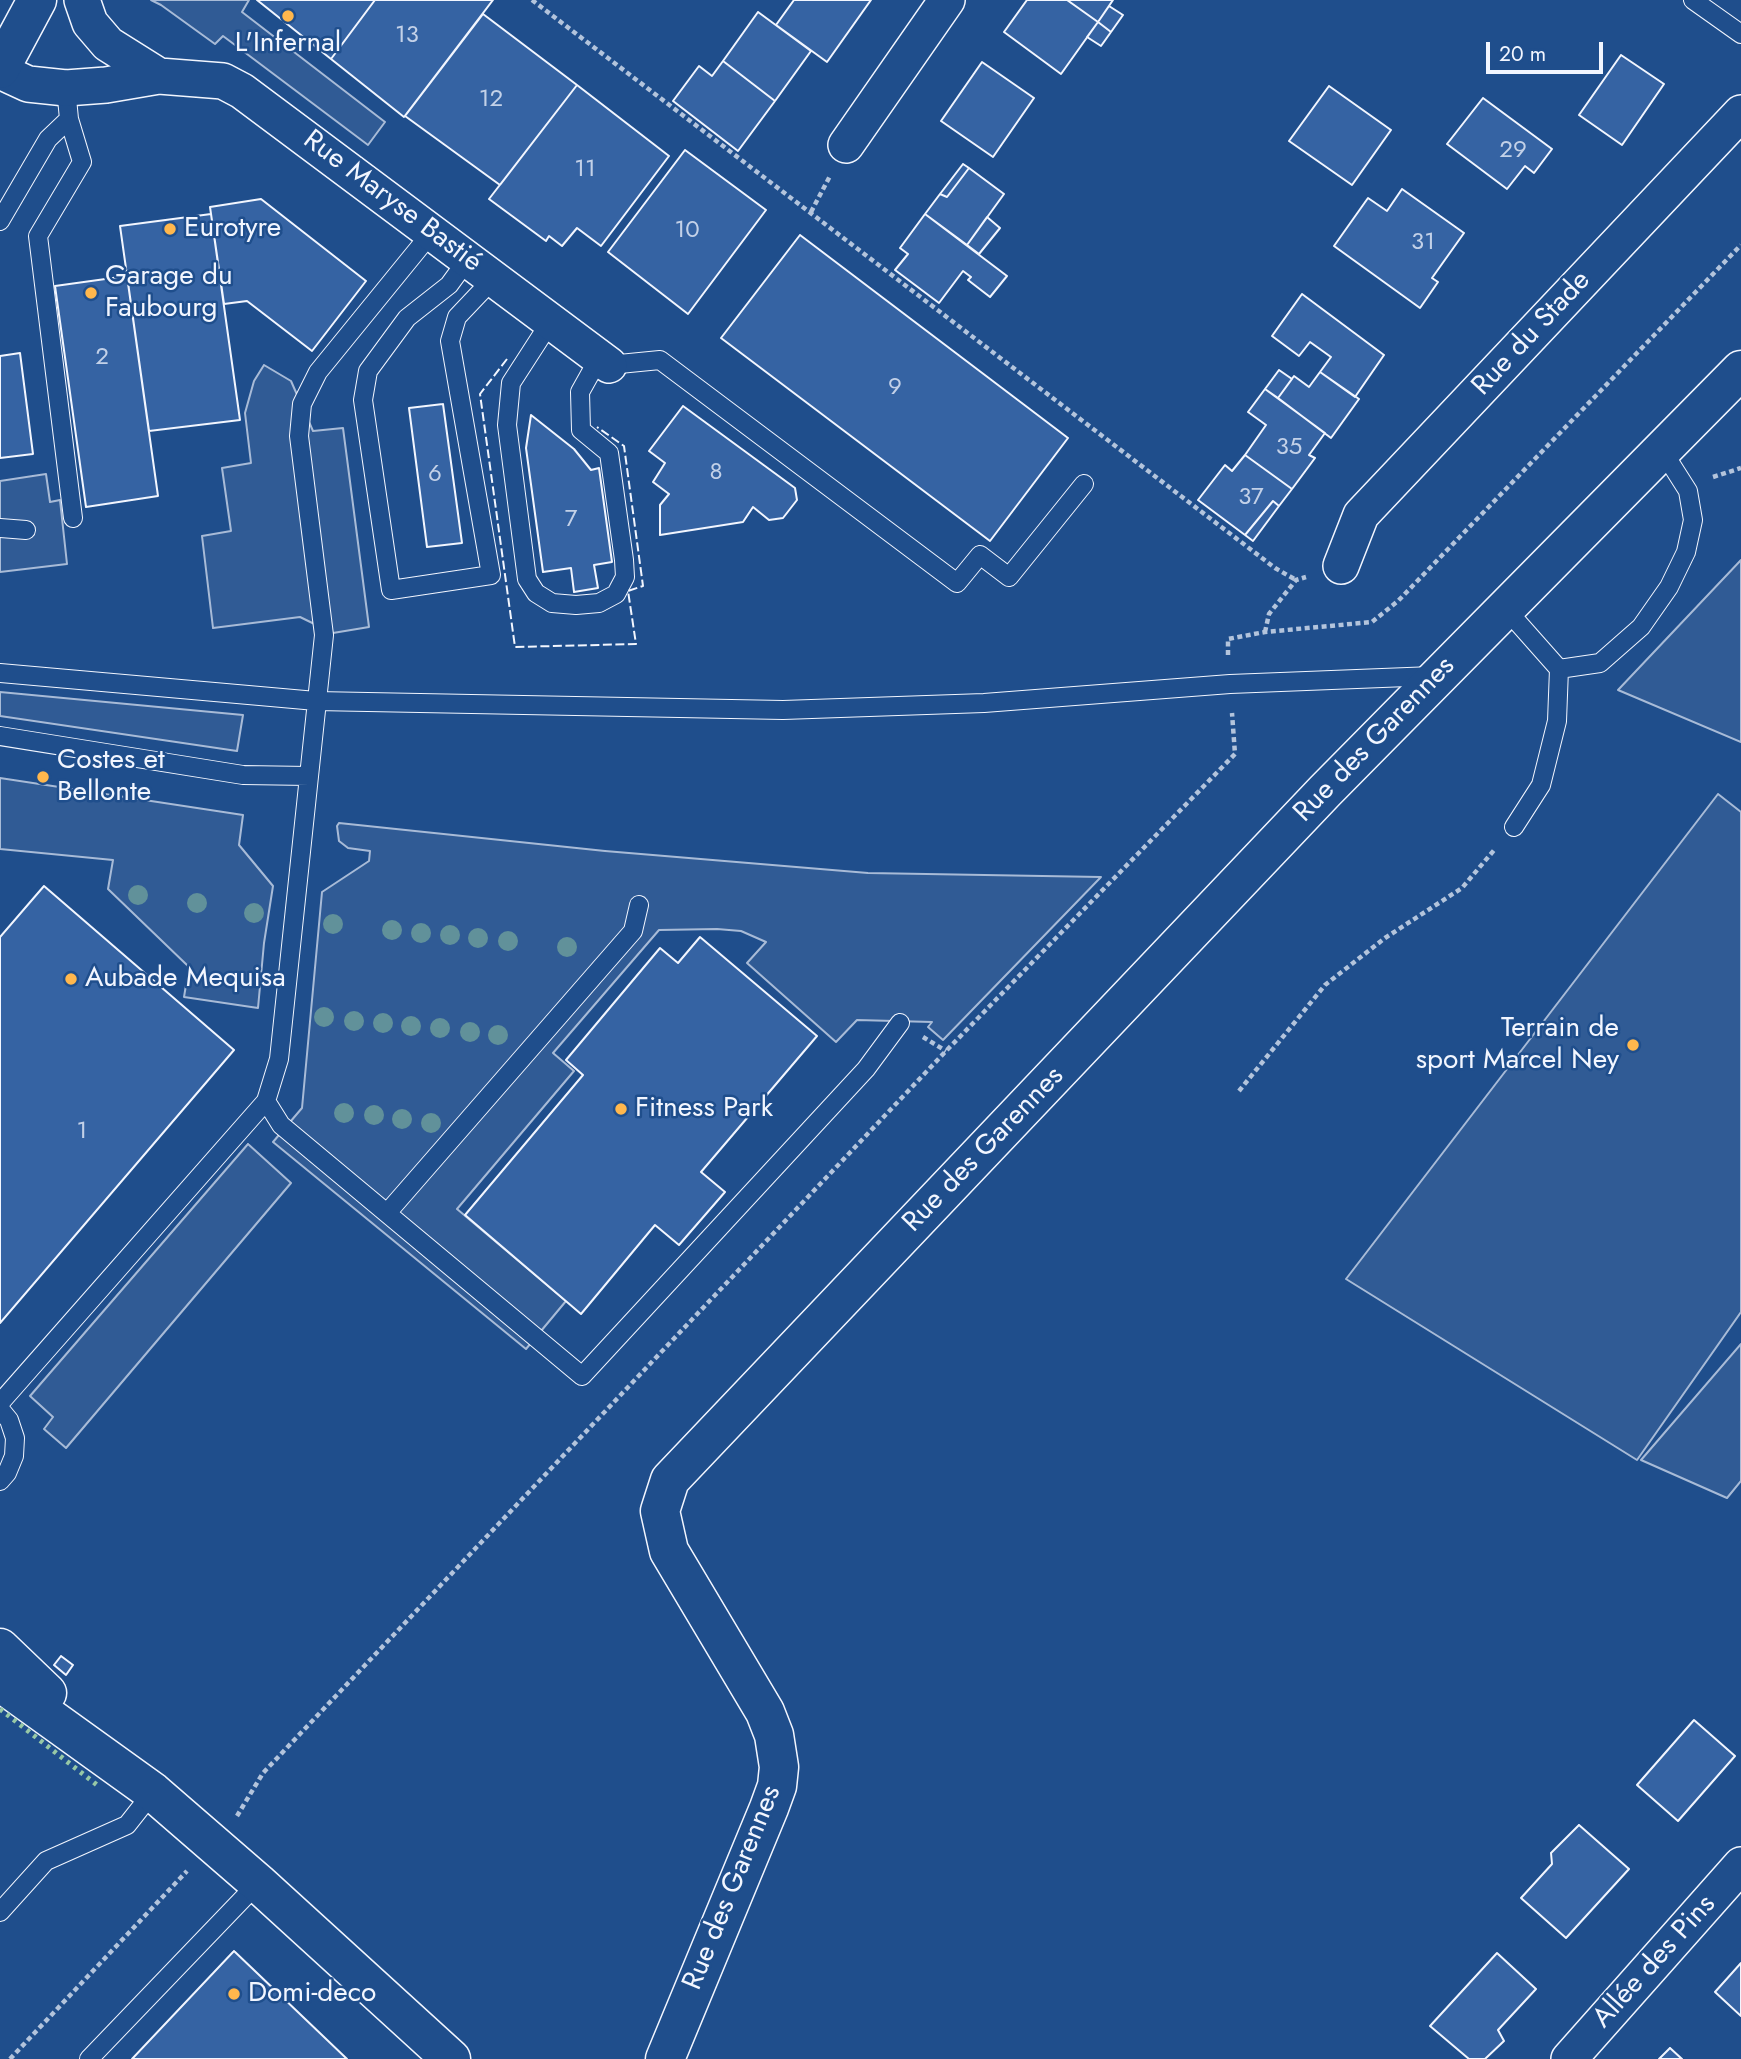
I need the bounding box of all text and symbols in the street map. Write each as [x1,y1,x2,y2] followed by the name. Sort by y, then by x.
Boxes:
[280,8,296,24] marker: L'Infernal
[395,22,419,50] house number: 13
[235,27,341,61] place label: L'Infernal
[1489,28,1606,72] scale bar
[1499,39,1546,69] text: 20 m
[479,86,503,114] house number: 12
[296,124,488,280] street label: Rue Maryse Bastié
[1499,137,1527,165] house number: 29
[574,156,596,184] house number: 11
[184,212,281,246] place label: Eurotyre
[674,217,700,245] house number: 10
[162,221,178,237] marker: Eurotyre
[1411,229,1435,257] house number: 31
[105,260,233,326] place label: Garage du Faubourg
[1466,265,1598,403] street label: Rue du Stade
[83,285,99,301] marker: Garage du Faubourg
[95,344,109,372] house number: 2
[888,374,902,402] house number: 9
[1276,434,1302,462] house number: 35
[709,459,723,487] house number: 8
[428,461,442,489] house number: 6
[1238,484,1264,512] house number: 37
[565,506,577,534] house number: 7
[1287,650,1463,830] street label: Rue des Garennes
[57,744,165,810] place label: Costes et Bellonte
[35,769,51,785] marker: Costes et Bellonte
[85,962,286,996] place label: Aubade Mequisa
[63,971,79,987] marker: Aubade Mequisa
[1416,1012,1619,1078] place label: Terrain de sport Marcel Ney
[1625,1037,1641,1053] marker: Terrain de sport Marcel Ney
[896,1060,1072,1240] street label: Rue des Garennes
[635,1092,773,1126] place label: Fitness Park
[613,1101,629,1117] marker: Fitness Park
[77,1118,87,1146] house number: 1
[677,1781,789,1995] street label: Rue des Garennes
[1587,1889,1723,2035] street label: Allée des Pins
[248,1977,376,2011] place label: Domi-deco
[226,1986,242,2002] marker: Domi-deco

